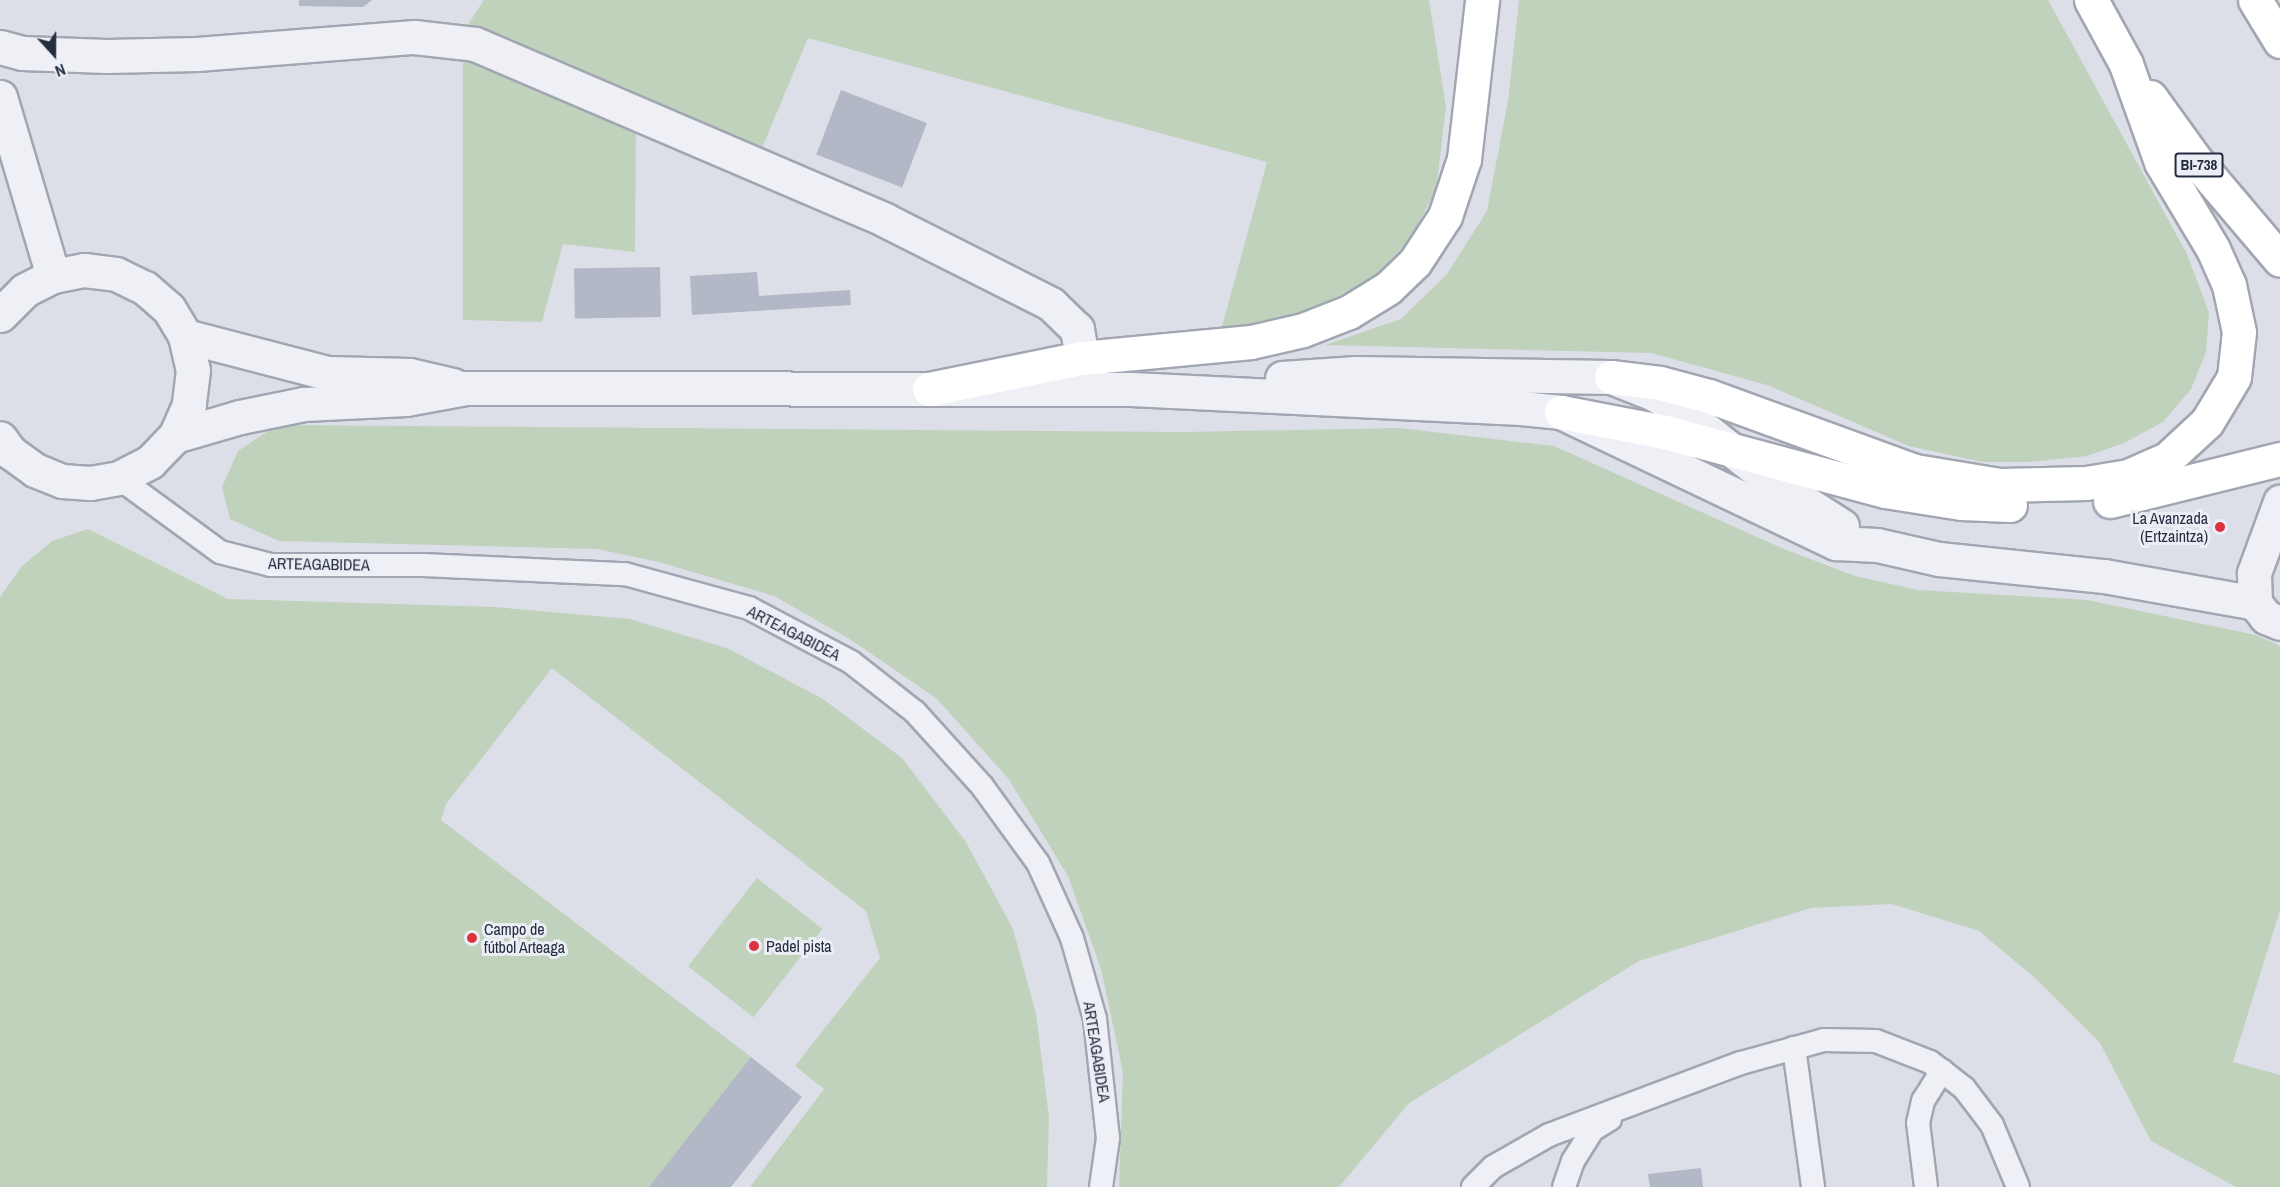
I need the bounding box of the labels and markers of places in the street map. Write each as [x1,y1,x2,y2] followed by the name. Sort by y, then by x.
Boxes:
[2132,508,2208,546] place label: La Avanzada (Ertzaintza)
[2213,520,2227,534] marker: La Avanzada (Ertzaintza)
[484,919,566,957] place label: Campo de fútbol Arteaga
[465,931,479,945] marker: Campo de fútbol Arteaga
[766,936,832,956] place label: Padel pista
[747,939,761,953] marker: Padel pista

